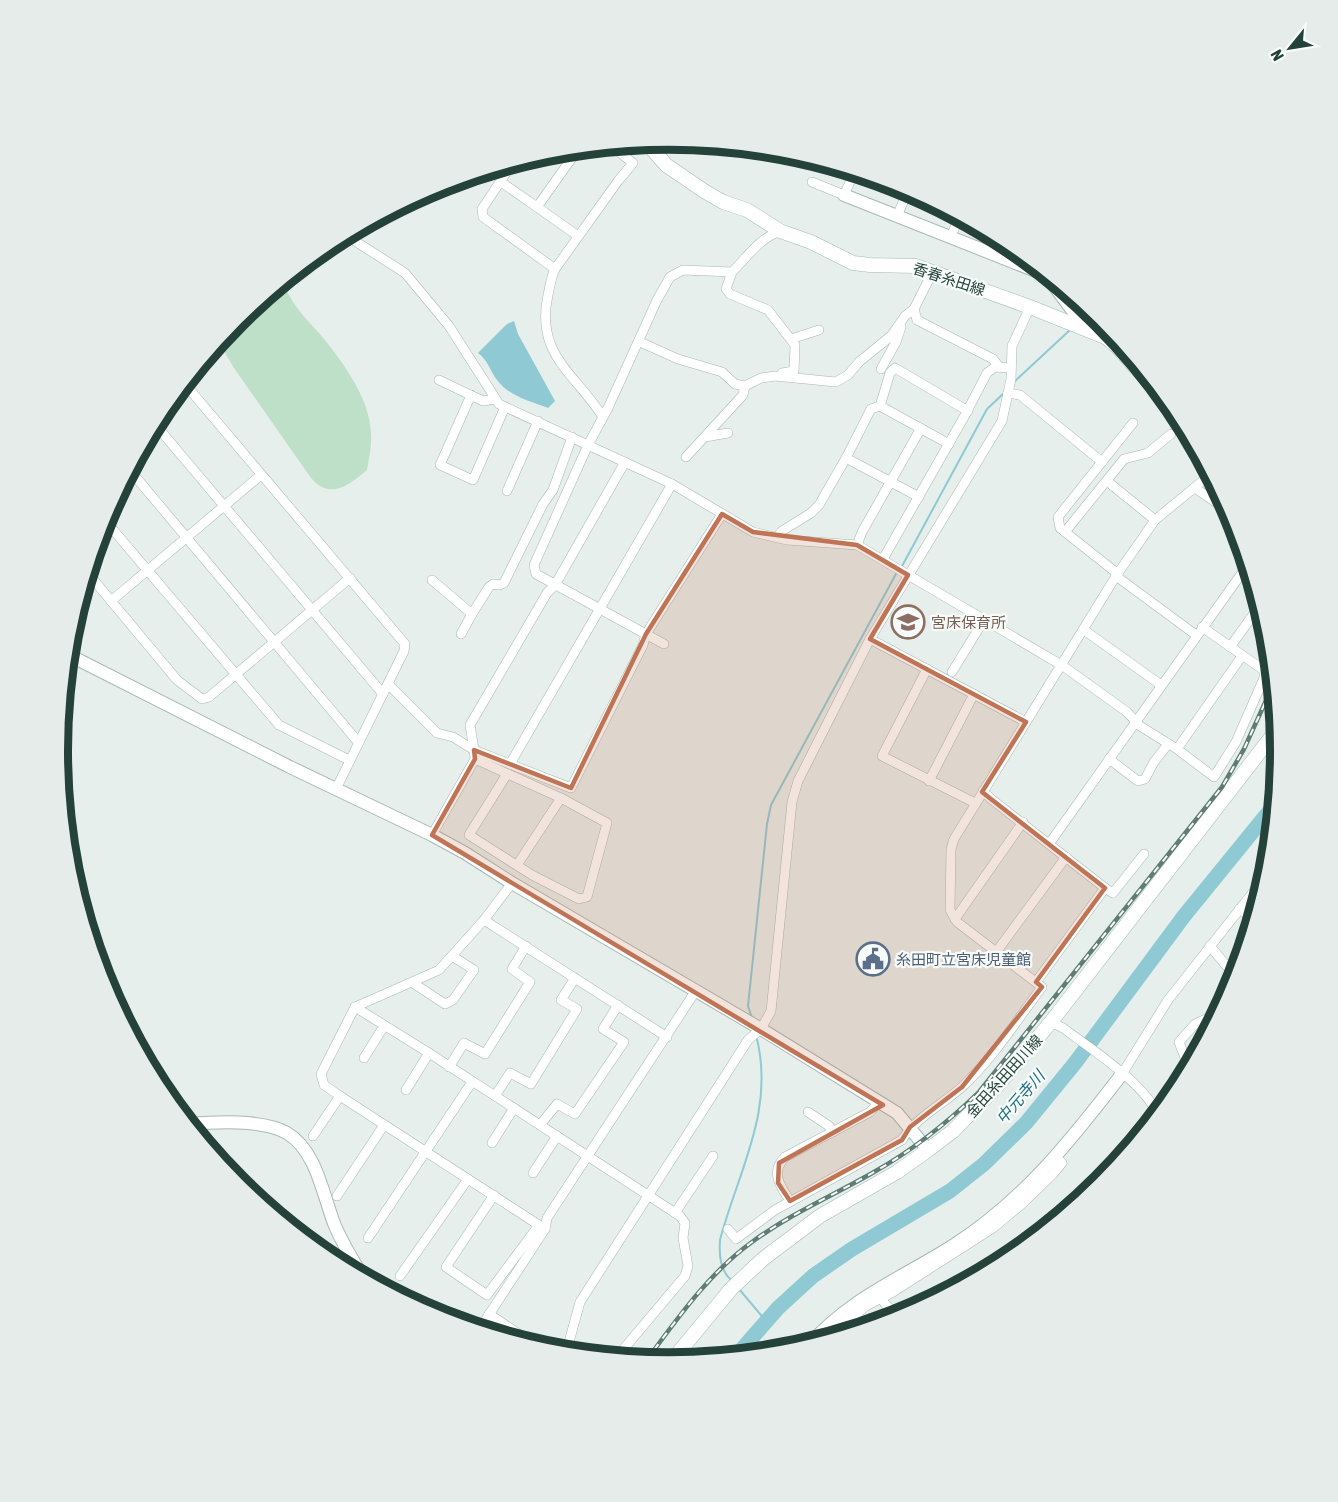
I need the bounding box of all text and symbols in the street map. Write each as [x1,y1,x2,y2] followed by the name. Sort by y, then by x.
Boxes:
[1260,18,1320,78] north arrow
[1267,47,1287,64] text: N
[911,259,987,299] street label: 香春糸田線
[890,604,926,640] school or university icon: 宮床保育所
[931,614,1006,631] place label: 宮床保育所
[855,941,891,977] public building icon: 糸田町立宮床児童館
[896,951,1031,968] place label: 糸田町立宮床児童館
[963,1031,1045,1121] street label: 金田糸田田川線
[992,1065,1049,1127] water label: 中元寺川

